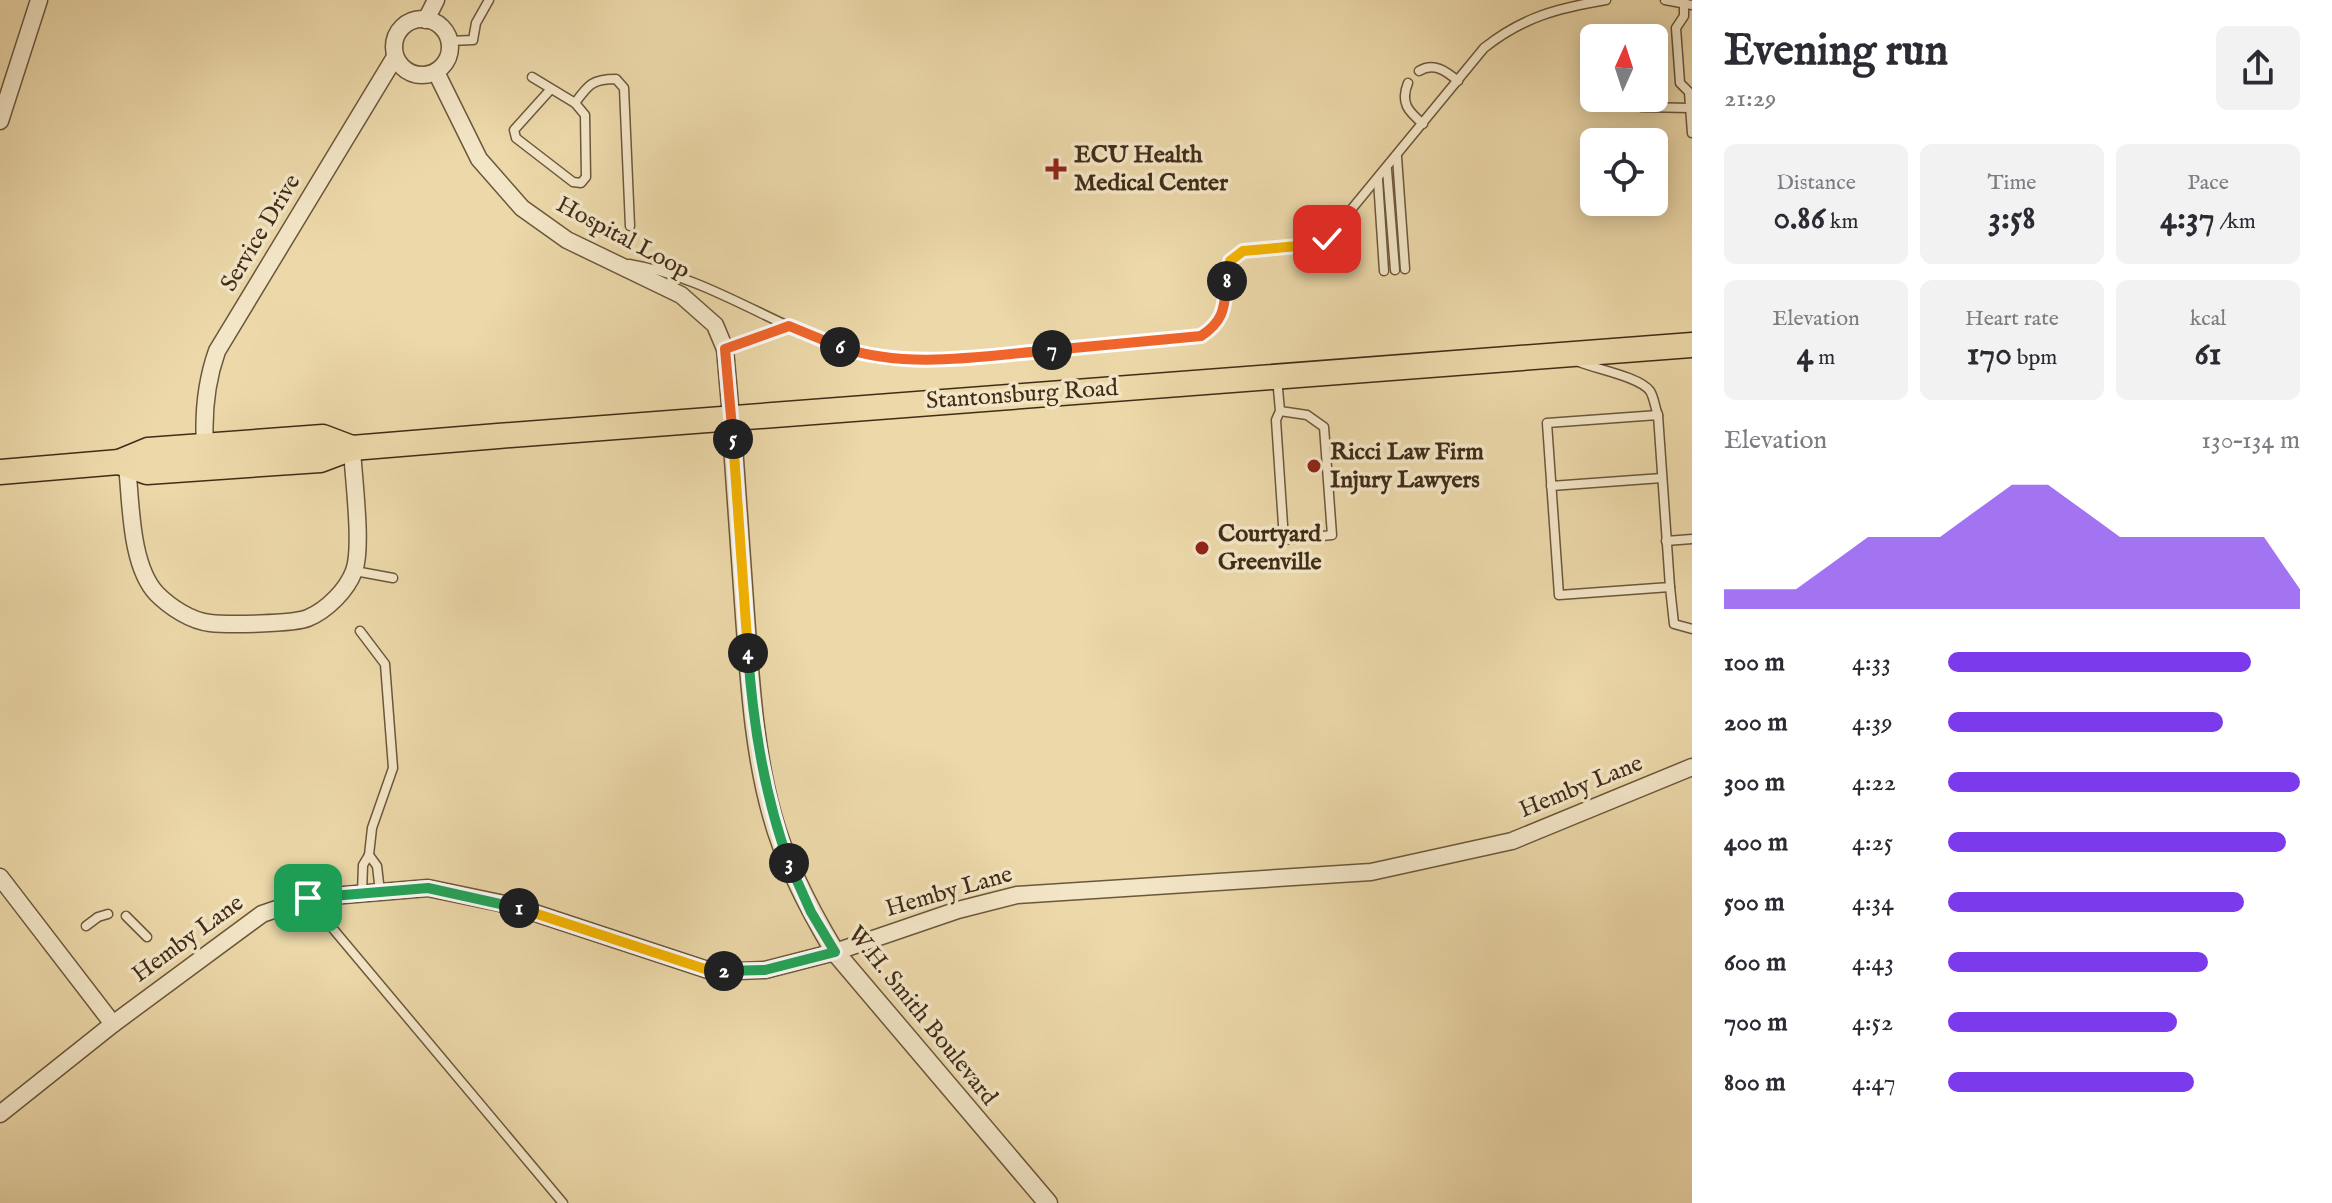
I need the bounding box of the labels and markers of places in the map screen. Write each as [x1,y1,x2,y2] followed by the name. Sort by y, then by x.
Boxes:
[1074,140,1228,199] place label: ECU Health Medical Center
[1045,158,1067,180] marker: ECU Health Medical Center
[1293,205,1361,273] pin
[1207,261,1247,301] pin: 8
[820,327,860,367] pin: 6
[1032,330,1072,370] pin: 7
[713,419,753,459] pin: 5
[1330,437,1484,496] place label: Ricci Law Firm Injury Lawyers
[1305,457,1323,475] marker: Ricci Law Firm Injury Lawyers
[1218,519,1322,578] place label: Courtyard Greenville
[1193,539,1211,557] marker: Courtyard Greenville
[728,633,768,673] pin: 4
[769,843,809,883] pin: 3
[274,864,342,932] pin
[499,888,539,928] pin: 1
[704,951,744,991] pin: 2

